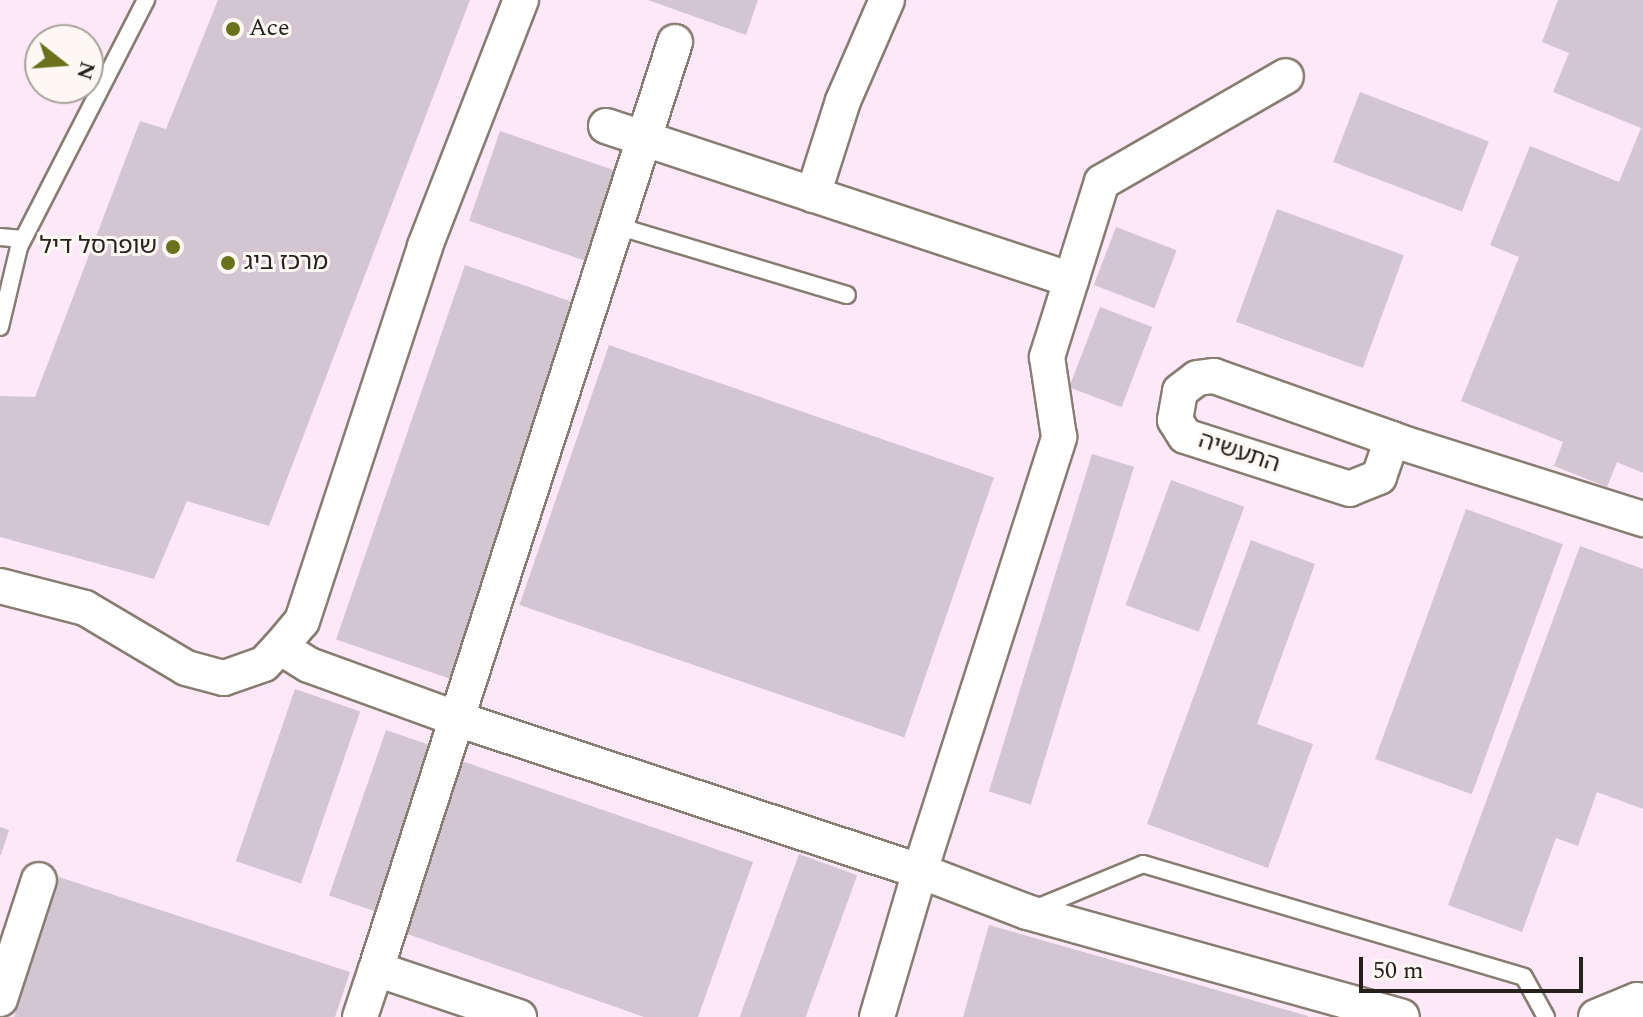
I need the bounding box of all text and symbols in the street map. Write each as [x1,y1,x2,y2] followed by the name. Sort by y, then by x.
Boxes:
[249,15,290,43] place label: Ace
[224,20,242,38] marker: Ace
[24,24,104,104] north arrow
[67,57,104,84] text: N
[40,233,157,261] place label: שופרסל דיל
[164,238,182,256] marker: שופרסל דיל
[244,249,328,277] place label: מרכז ביג
[219,254,237,272] marker: מרכז ביג
[1195,426,1283,480] street label: התעשיה
[1363,941,1587,991] scale bar
[1373,953,1424,989] text: 50 m

